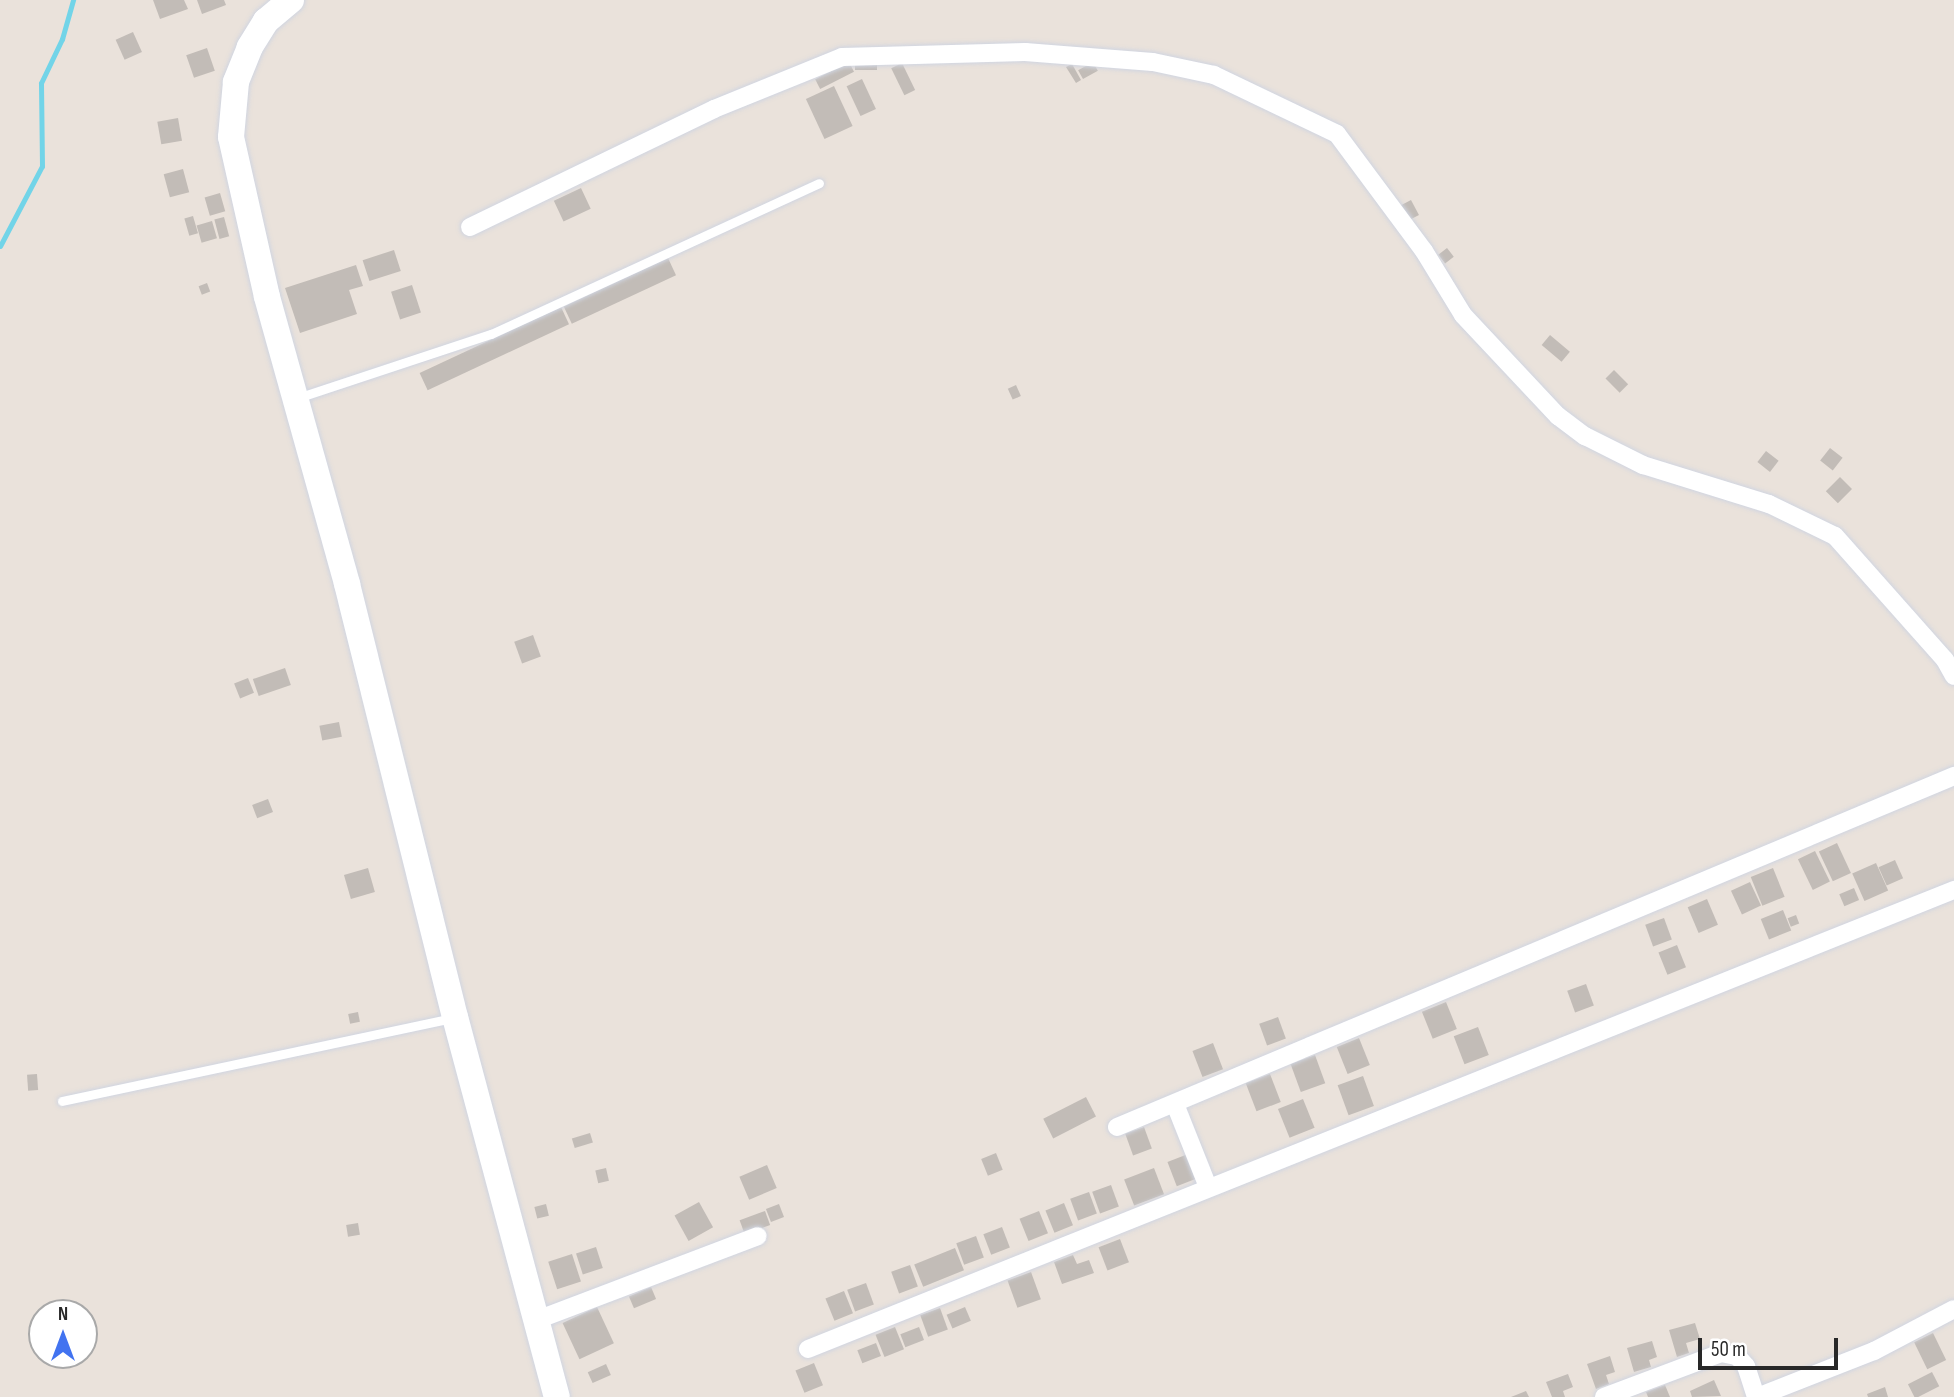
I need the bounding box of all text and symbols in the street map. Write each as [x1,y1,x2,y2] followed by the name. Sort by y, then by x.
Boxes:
[28,1299,98,1369] north arrow
[58,1303,68,1326] text: N
[1702,1324,1842,1368] scale bar
[1711,1337,1746,1362] text: 50 m

